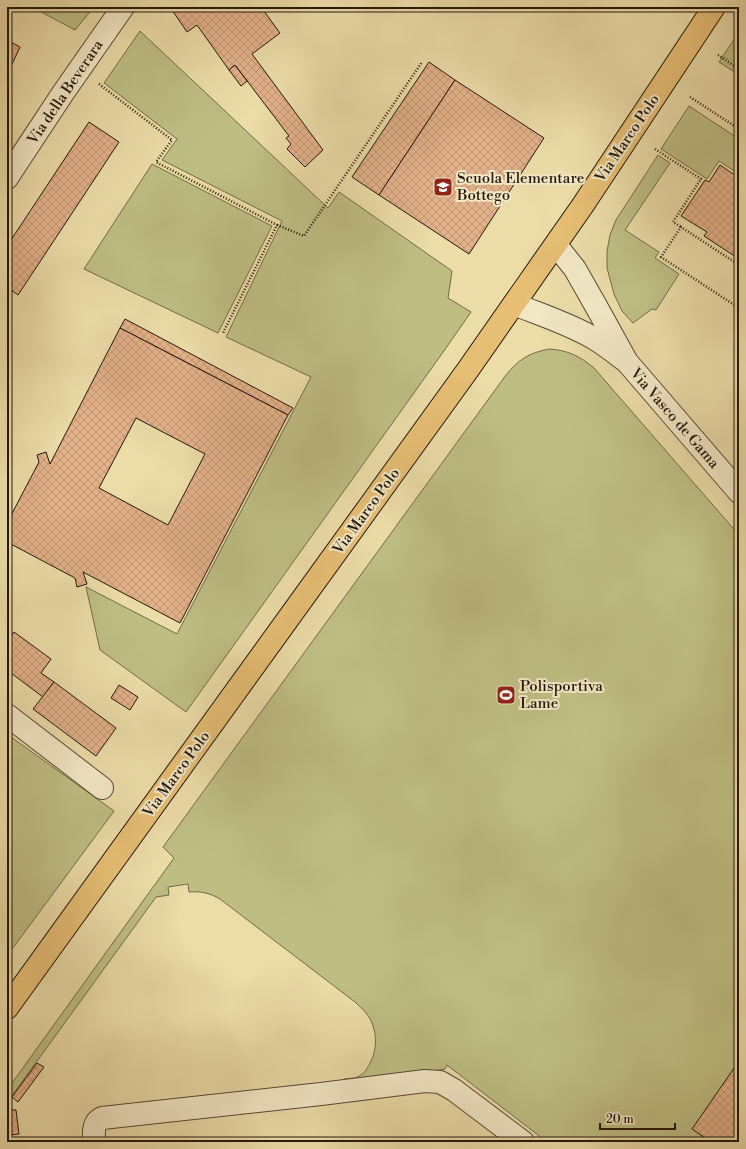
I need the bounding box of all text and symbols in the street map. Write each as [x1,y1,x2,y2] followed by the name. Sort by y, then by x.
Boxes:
[23,36,108,149] street label: Via della Beverara
[590,91,664,187] street label: Via Marco Polo
[456,169,584,205] place label: Scuola Elementare Bottego
[432,176,454,198] school or university icon: Scuola Elementare Bottego
[625,363,724,473] street label: Via Vasco de Gama
[328,464,404,559] street label: Via Marco Polo
[520,677,603,713] place label: Polisportiva Lame
[495,684,517,706] sports icon: Polisportiva Lame
[138,727,214,822] street label: Via Marco Polo
[600,1105,675,1131] scale bar
[606,1112,634,1127] text: 20 m

